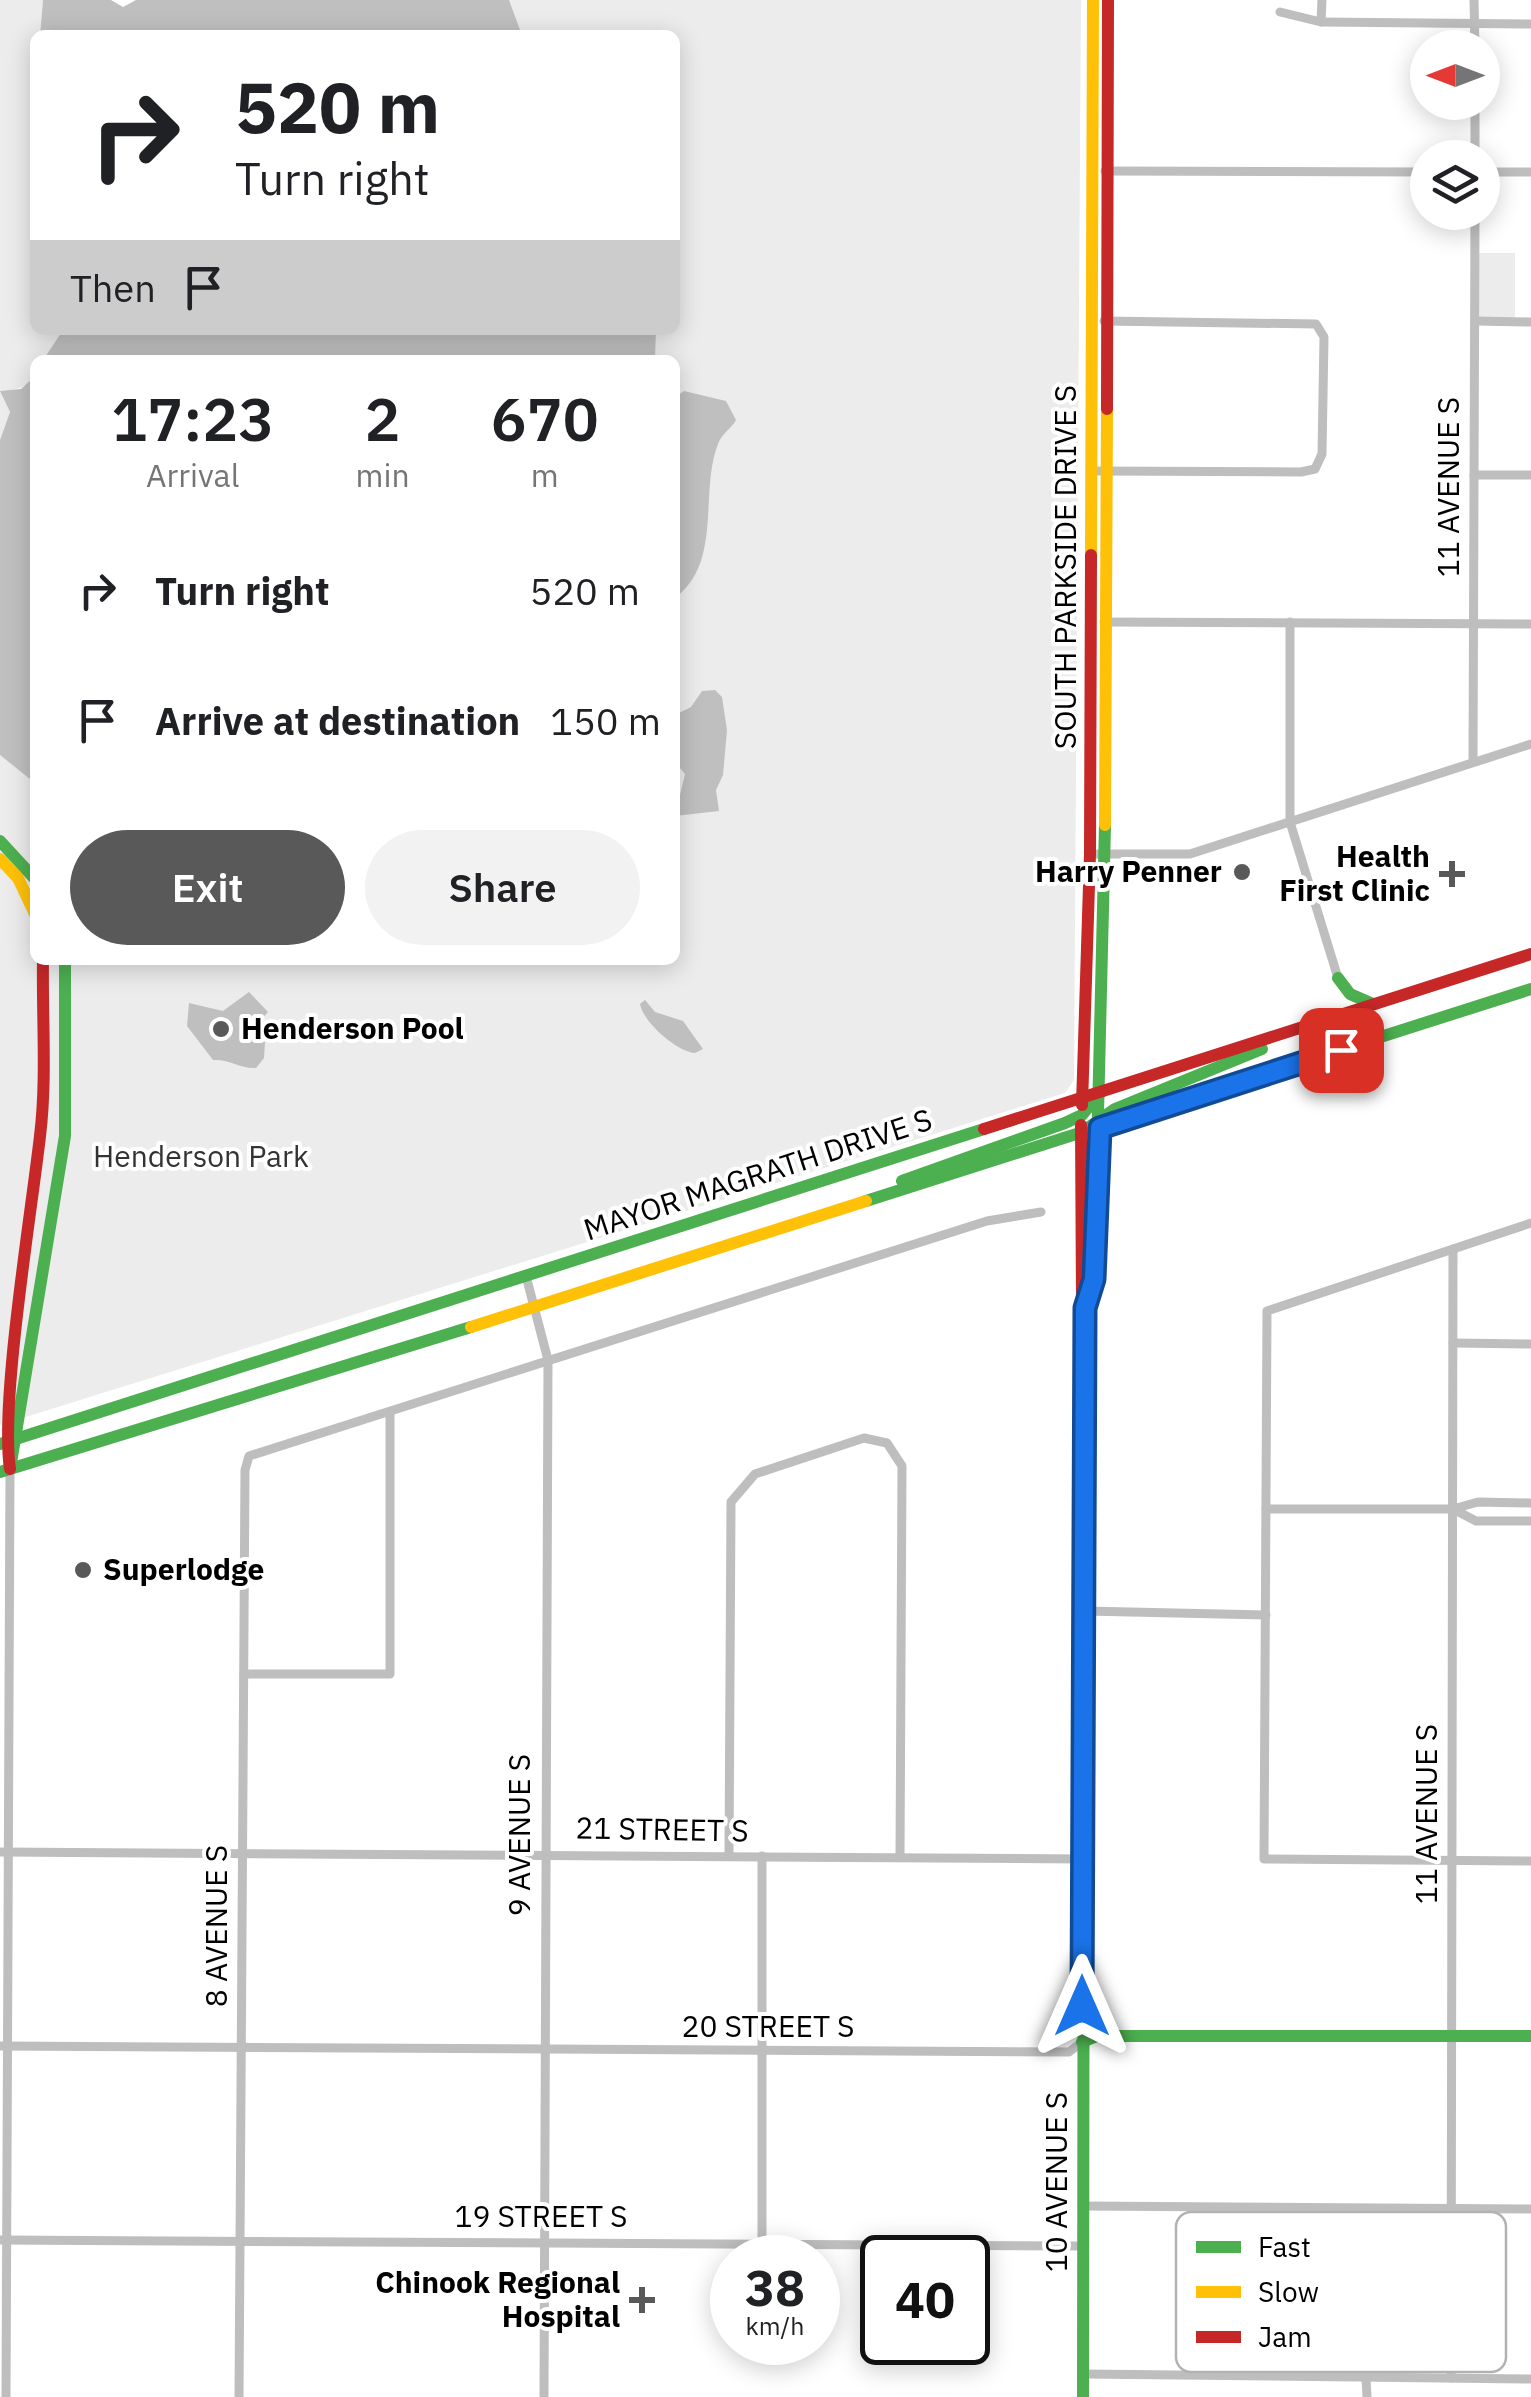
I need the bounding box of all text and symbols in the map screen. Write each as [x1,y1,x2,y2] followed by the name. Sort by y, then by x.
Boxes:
[1410,30,1500,120] north arrow
[1410,30,1500,230] map controls
[235,61,440,152] text: 520 m
[70,70,200,200] icon: right
[1410,140,1500,230] button: layers
[235,149,430,207] text: Turn right
[176,260,231,315] icon: arrive
[70,263,156,312] text: Then
[111,379,274,458] text: 17:23
[365,379,401,458] text: 2
[491,379,599,458] text: 670
[1045,385,1084,749] street label: SOUTH PARKSIDE DRIVE S
[1428,397,1467,577] street label: 11 AVENUE S
[146,454,239,496] text: Arrival
[355,454,410,496] text: min
[531,454,559,496] text: m
[70,563,125,618] icon: right
[155,566,330,615] text: Turn right
[529,566,640,615] text: 520 m
[70,693,125,748] icon: arrive
[155,696,520,745] text: Arrive at destination
[550,696,661,745] text: 150 m
[70,830,345,945] button: Exit
[365,830,640,945] button: Share
[1279,836,1430,909] place label: Health First Clinic
[1035,851,1222,890] place label: Harry Penner
[1231,861,1253,883] marker: Harry Penner
[1439,861,1465,887] marker: Health First Clinic
[241,1008,464,1047] place label: Henderson Pool
[1299,1008,1384,1093] pin
[210,1018,232,1040] marker: Henderson Pool
[1314,1023,1369,1078] icon: arrive
[578,1099,937,1248] street label: MAYOR MAGRATH DRIVE S
[93,1136,309,1175] park label: Henderson Park
[103,1549,264,1588] place label: Superlodge
[72,1559,94,1581] marker: Superlodge
[1406,1724,1445,1904] street label: 11 AVENUE S
[499,1754,538,1916] street label: 9 AVENUE S
[575,1807,749,1850] street label: 21 STREET S
[196,1845,235,2007] street label: 8 AVENUE S
[1030,1954,1134,2058] position arrow
[681,2006,855,2045] street label: 20 STREET S
[1036,2092,1075,2272] street label: 10 AVENUE S
[454,2196,628,2235] street label: 19 STREET S
[1176,2212,1506,2372] legend
[1258,2228,1311,2265] text: Fast
[860,2235,990,2365] speed limit sign: 40
[745,2255,805,2320] text: 38
[375,2262,620,2335] place label: Chinook Regional Hospital
[1258,2273,1319,2310] text: Slow
[629,2287,655,2313] marker: Chinook Regional Hospital
[746,2309,804,2342] text: km/h
[1258,2318,1312,2355] text: Jam

